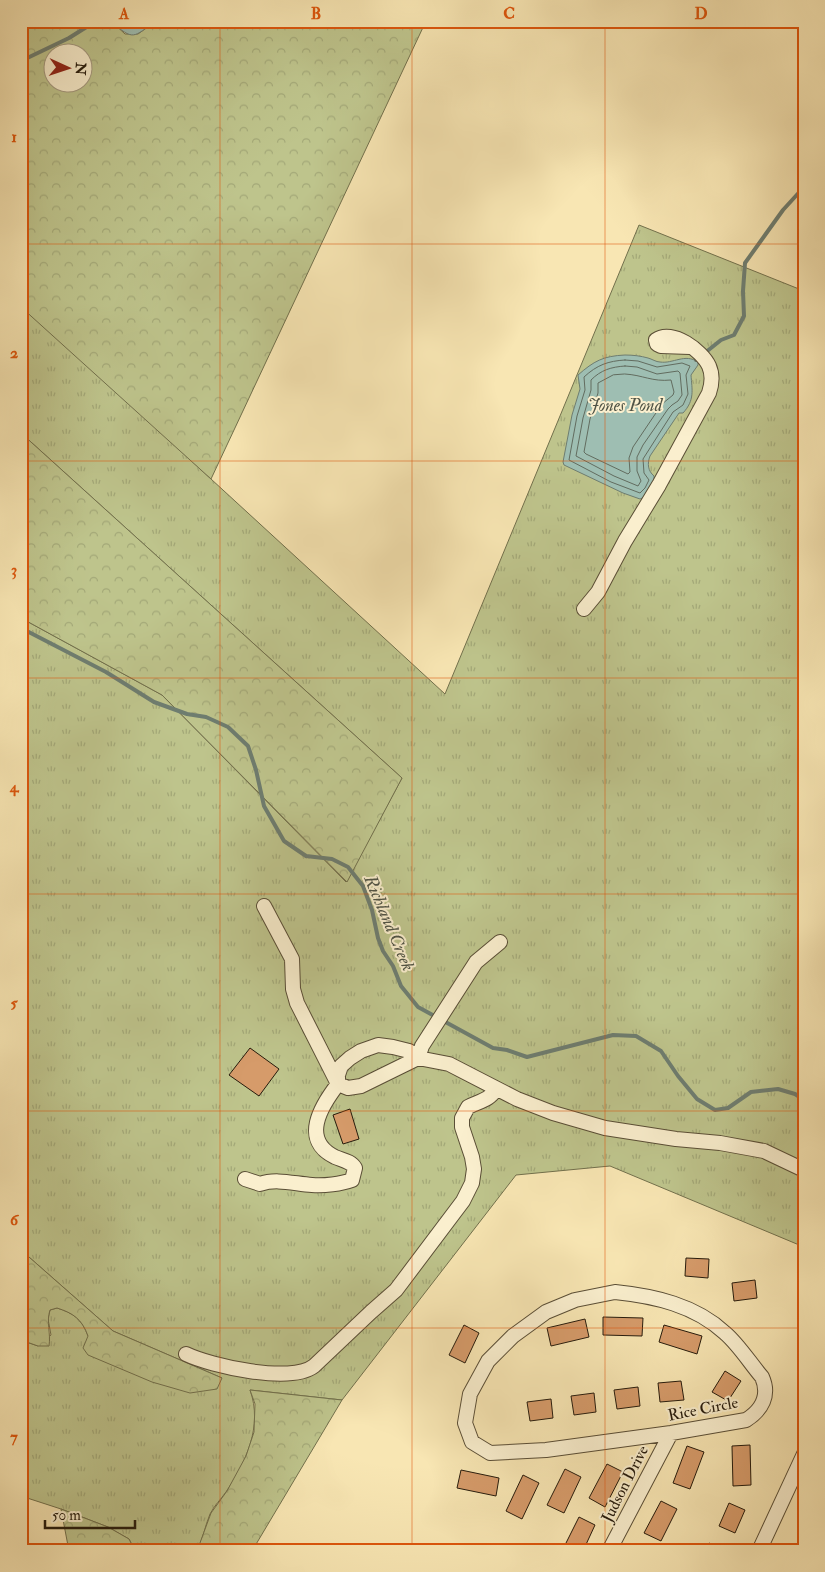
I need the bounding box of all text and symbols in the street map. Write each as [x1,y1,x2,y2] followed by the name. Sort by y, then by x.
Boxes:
[118,4,130,24] text: A
[311,4,321,24] text: B
[503,4,515,24] text: C
[694,4,708,24] text: D
[42,42,92,92] north arrow
[72,61,89,76] text: N
[11,127,17,147] text: 1
[10,343,18,363] text: 2
[588,394,664,417] water label: Jones Pond
[11,560,17,580] text: 3
[9,777,20,797] text: 4
[358,871,419,974] water label: Richland Creek
[10,993,18,1013] text: 5
[10,1210,20,1230] text: 6
[666,1392,740,1426] street label: Rice Circle
[10,1427,18,1447] text: 7
[597,1442,654,1527] street label: Judson Drive
[45,1497,135,1529] scale bar
[52,1506,81,1525] text: 50 m

